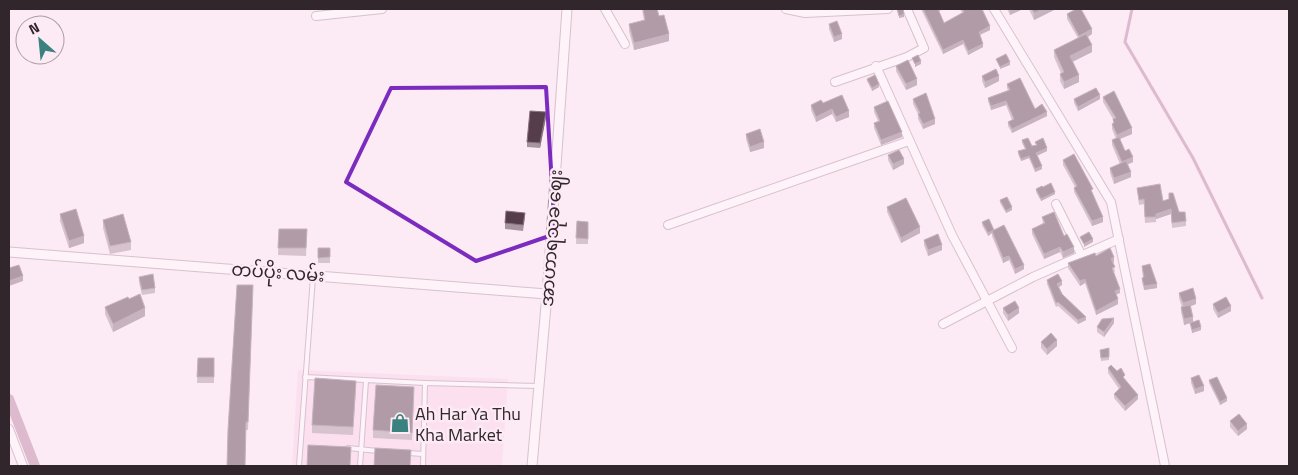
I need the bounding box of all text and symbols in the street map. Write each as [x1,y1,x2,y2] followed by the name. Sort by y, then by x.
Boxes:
[15,15,65,65] north arrow
[25,16,43,40] text: N
[533,168,571,308] street label: အာဟာရသုခ ဈေး
[230,255,326,291] street label: တပ်ပိုး လမ်း
[415,400,521,448] place label: Ah Har Ya Thu Kha Market
[389,412,411,434] shop icon: Ah Har Ya Thu Kha Market

